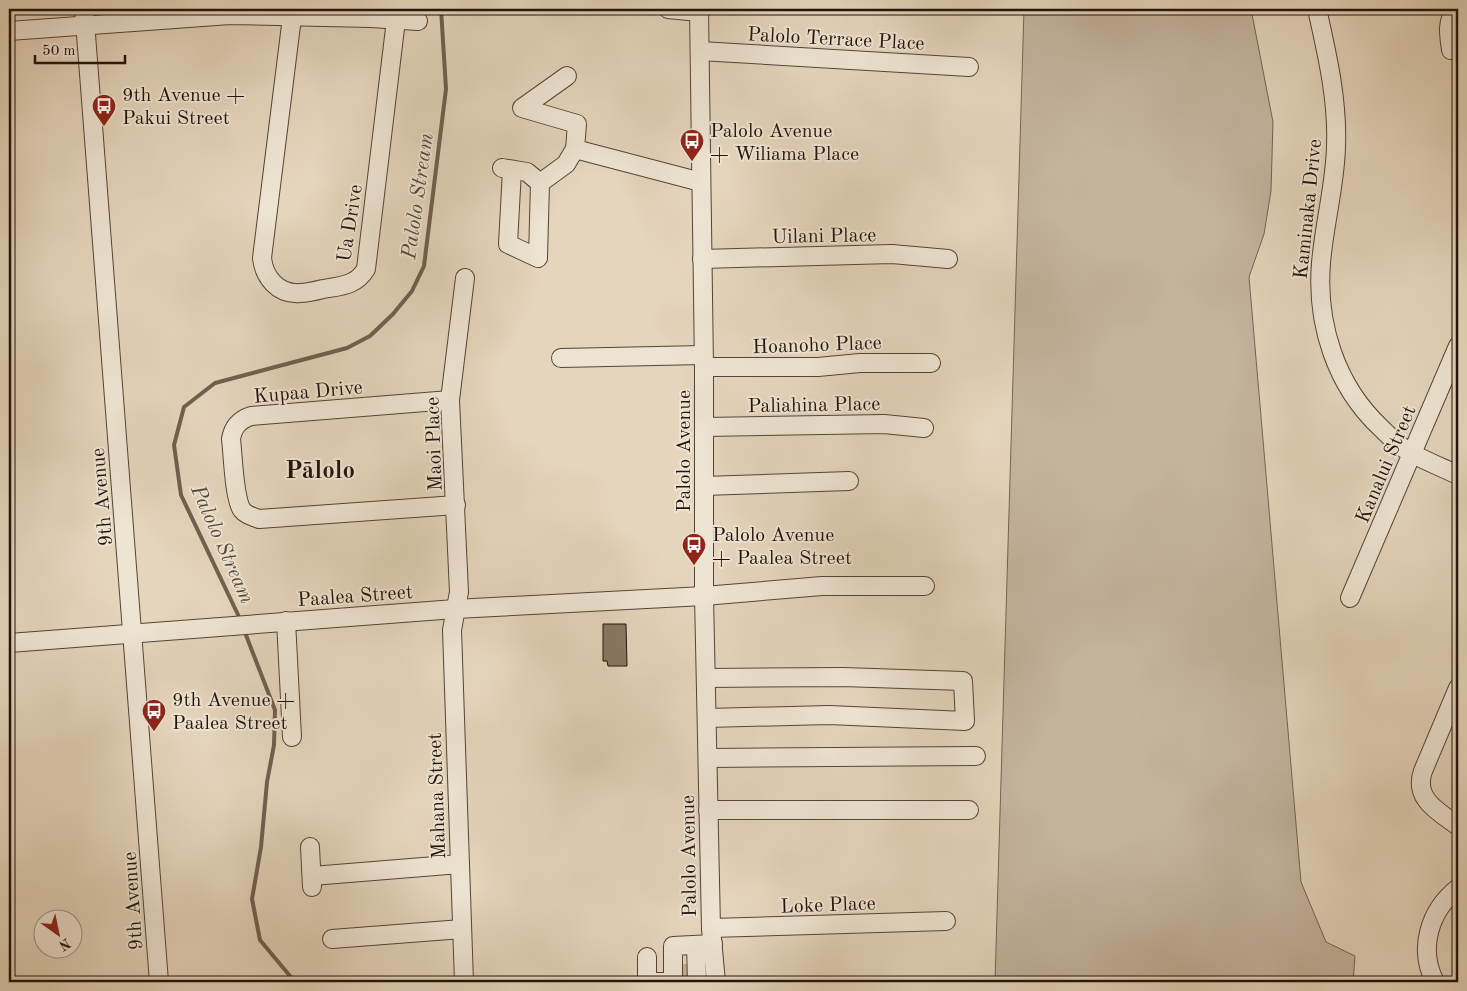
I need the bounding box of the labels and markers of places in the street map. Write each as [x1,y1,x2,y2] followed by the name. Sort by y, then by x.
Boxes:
[122,86,245,129] place label: 9th Avenue + Pakui Street
[91,93,117,127] bus stop icon: 9th Avenue + Pakui Street
[710,122,859,165] place label: Palolo Avenue + Wiliama Place
[679,128,705,162] bus stop icon: Palolo Avenue + Wiliama Place
[712,526,852,569] place label: Palolo Avenue + Paalea Street
[681,532,707,566] bus stop icon: Palolo Avenue + Paalea Street
[172,691,295,734] place label: 9th Avenue + Paalea Street
[141,698,167,732] bus stop icon: 9th Avenue + Paalea Street

